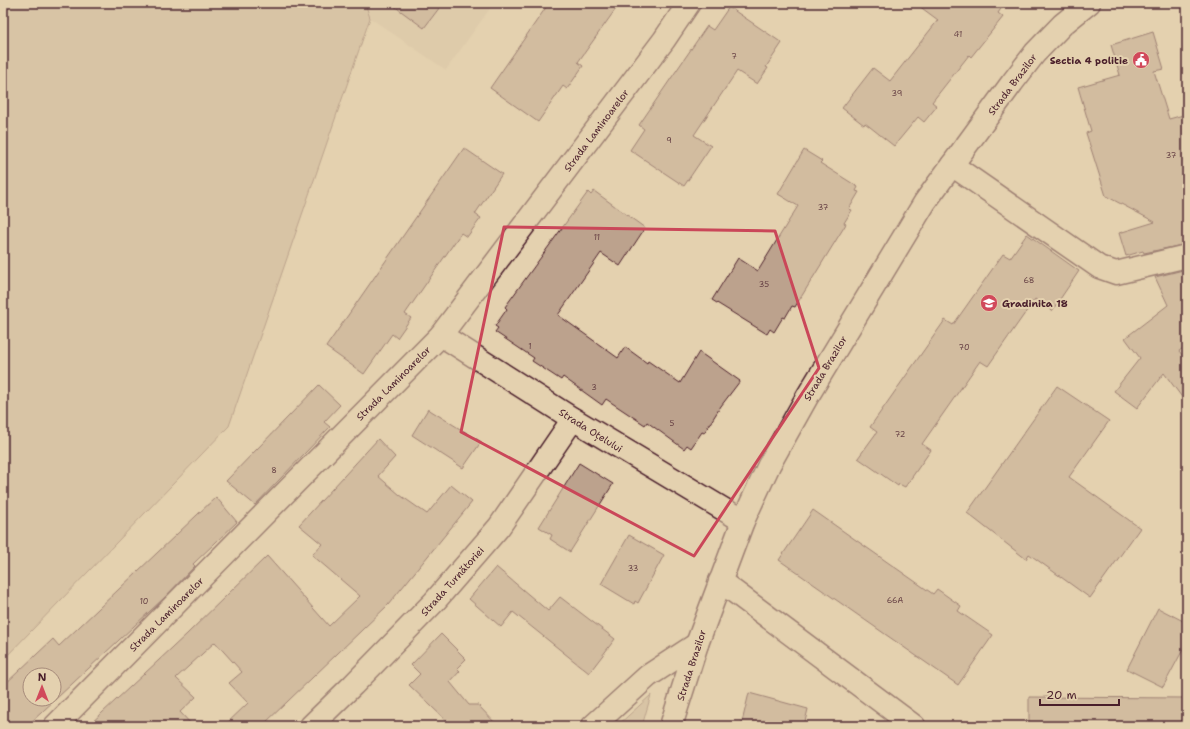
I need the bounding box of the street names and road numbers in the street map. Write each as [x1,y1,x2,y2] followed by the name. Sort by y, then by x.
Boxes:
[985,51,1040,118] street label: Strada Brazilor
[561,86,632,174] street label: Strada Laminoarelor
[801,333,850,403] street label: Strada Brazilor
[353,343,434,423] street label: Strada Laminoarelor
[556,406,625,456] street label: Strada Oțelului
[418,544,487,619] street label: Strada Turnătoriei
[126,574,207,654] street label: Strada Laminoarelor
[674,628,709,702] street label: Strada Brazilor

